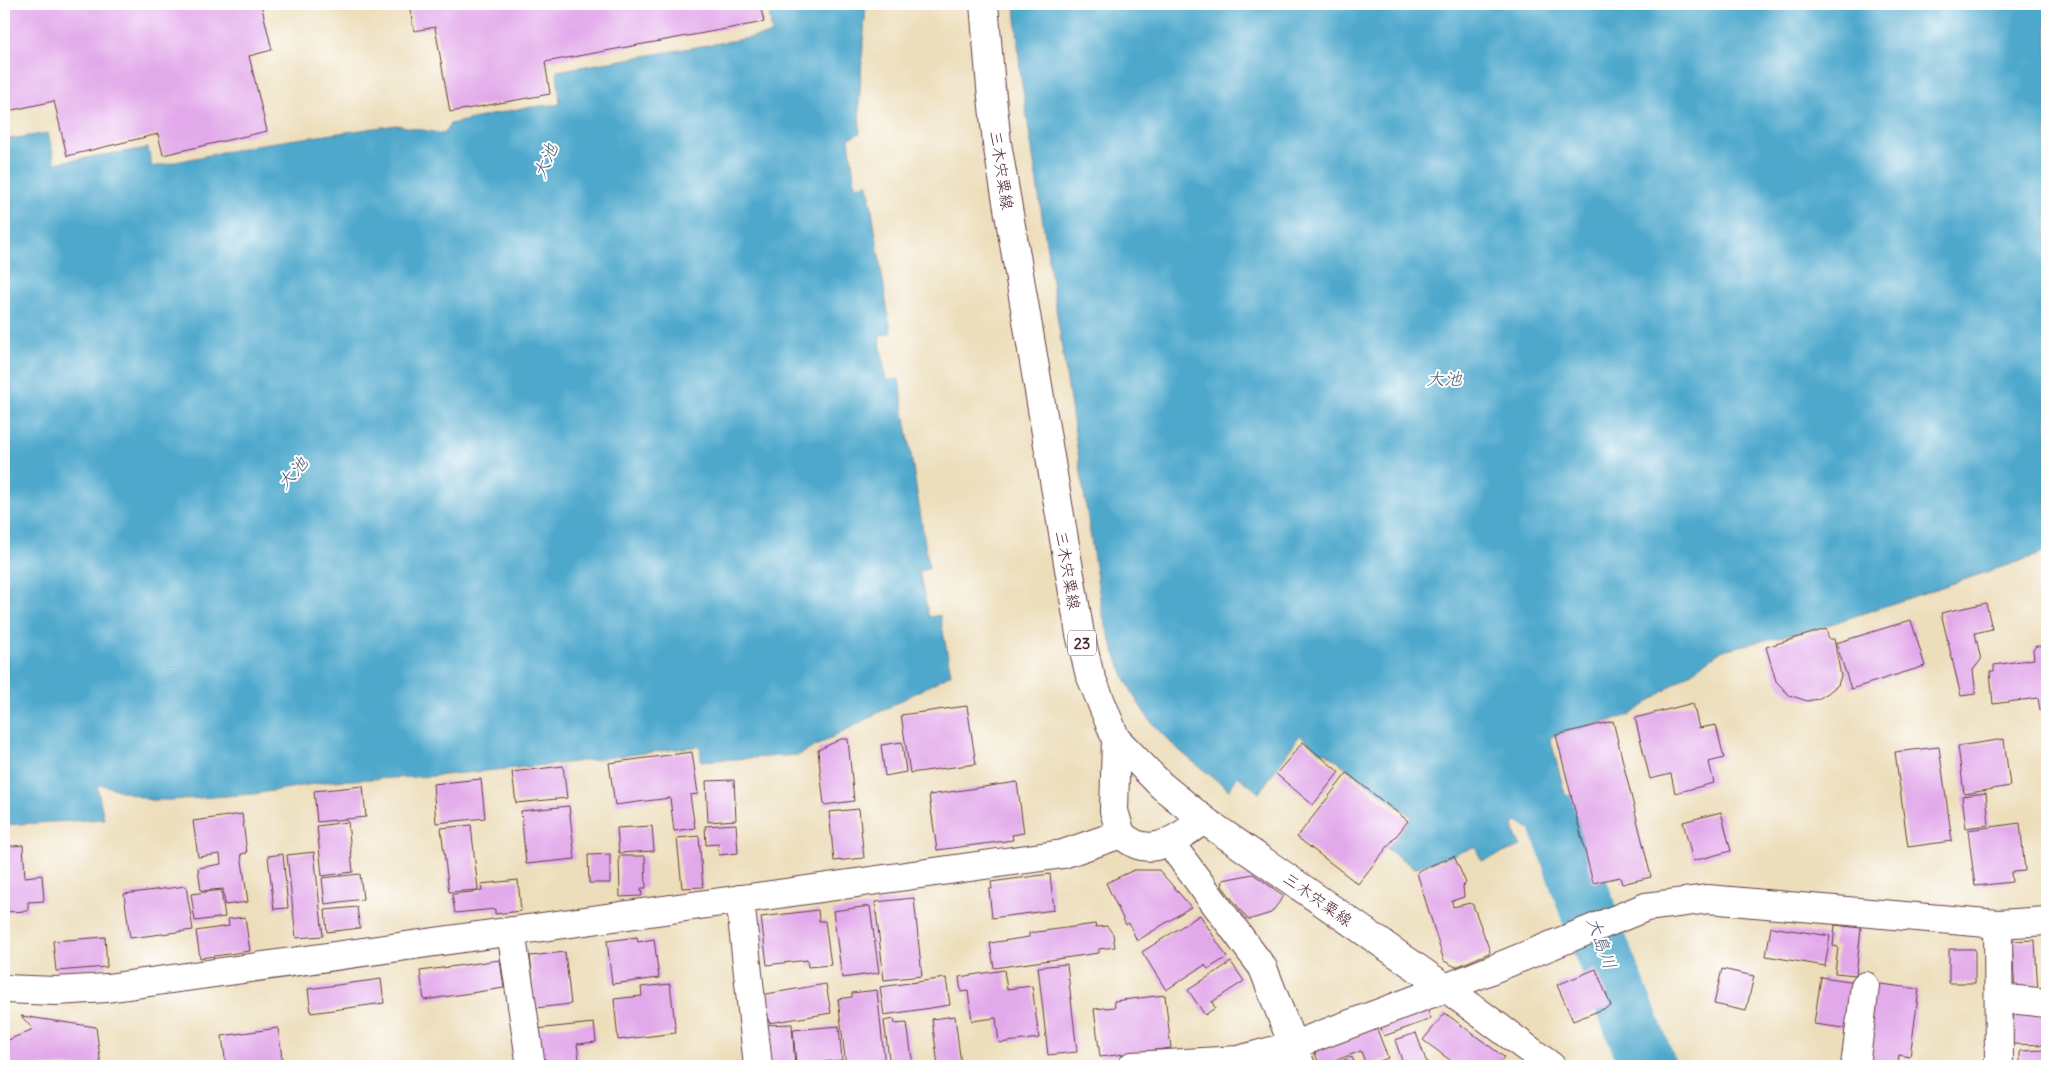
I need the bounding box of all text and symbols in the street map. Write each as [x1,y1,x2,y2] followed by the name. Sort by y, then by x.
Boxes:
[986,129,1018,211] street label: 三木宍粟線
[527,139,563,182] water label: 大池
[1426,367,1463,390] water label: 大池
[272,451,313,494] water label: 大池
[1051,529,1085,611] street label: 三木宍粟線
[1068,630,1096,656] road number: 23
[1279,868,1357,930] street label: 三木宍粟線
[1582,914,1622,972] water label: 大島川

